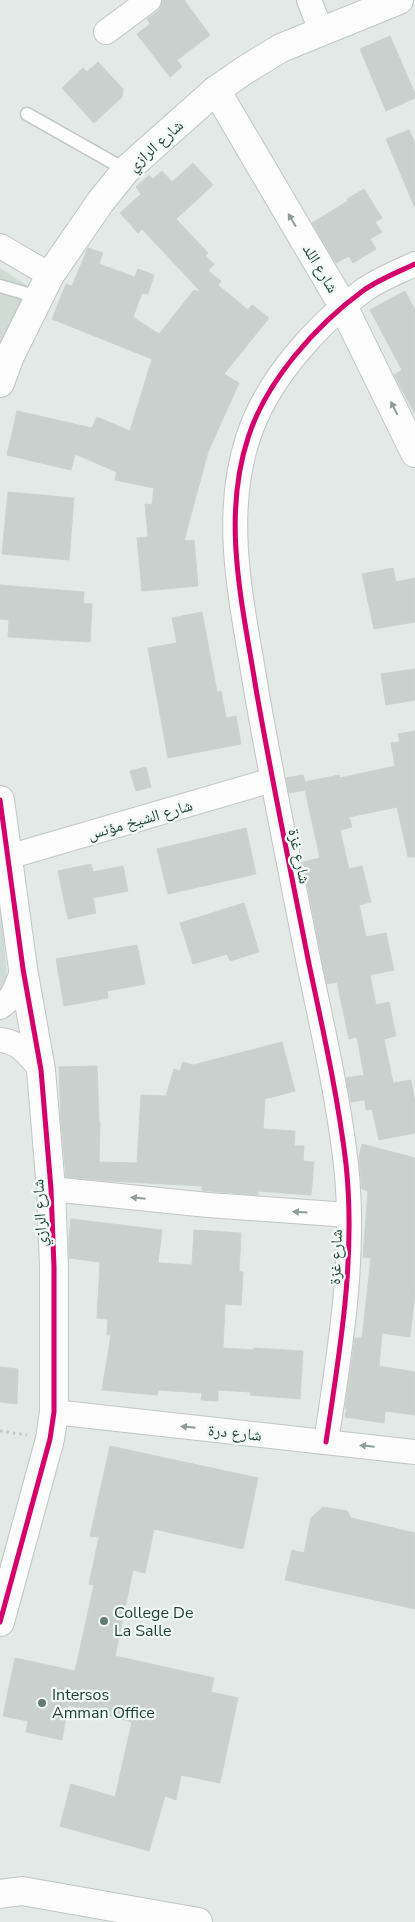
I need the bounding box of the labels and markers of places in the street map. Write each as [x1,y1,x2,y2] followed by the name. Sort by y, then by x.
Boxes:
[114,1602,193,1642] place label: College De La Salle
[98,1615,110,1627] marker: College De La Salle
[52,1684,155,1724] place label: Intersos Amman Office
[36,1697,48,1709] marker: Intersos Amman Office

